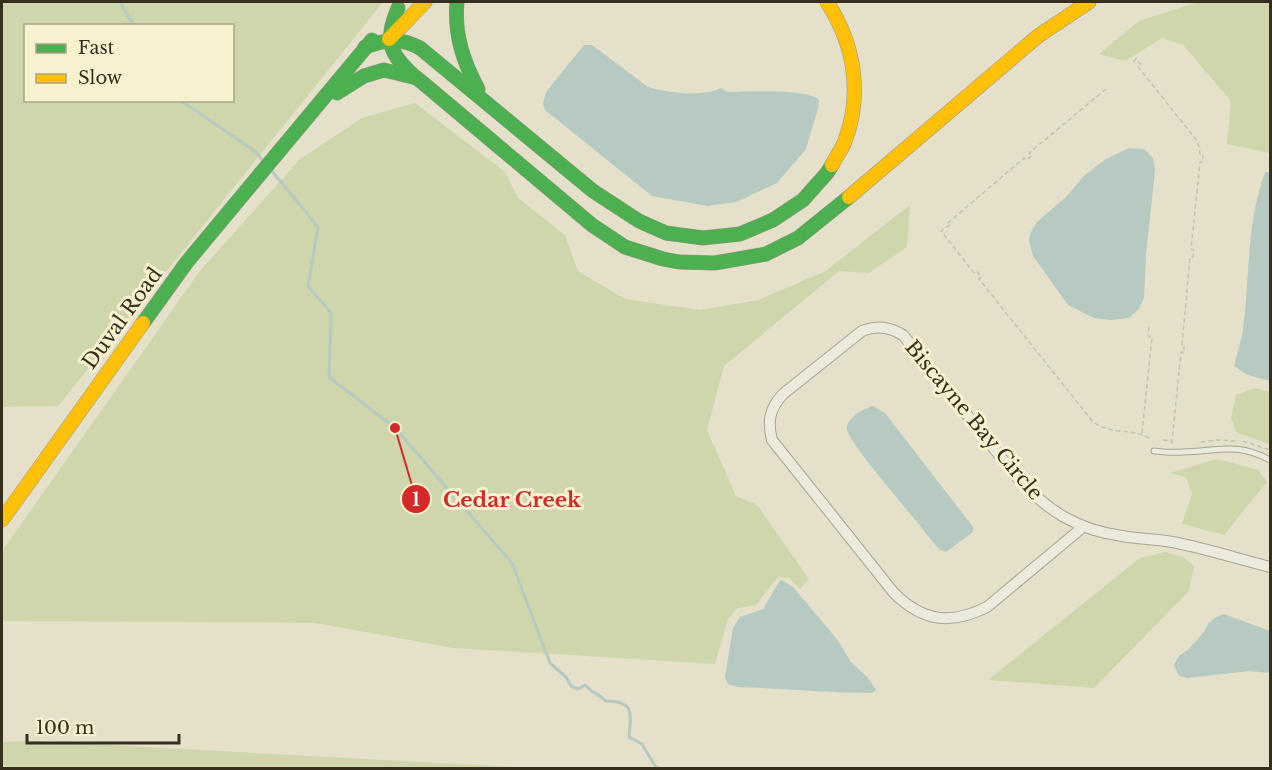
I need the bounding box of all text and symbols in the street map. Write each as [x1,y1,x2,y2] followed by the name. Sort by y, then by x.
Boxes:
[24,24,234,102] legend
[78,37,115,59] text: Fast
[78,67,123,89] text: Slow
[77,263,167,373] street label: Duval Road
[900,335,1048,505] street label: Biscayne Bay Circle
[401,480,593,519] callout: Cedar Creek
[443,487,582,513] text: Cedar Creek
[412,489,420,511] text: 1
[27,707,178,745] scale bar
[36,717,94,739] text: 100 m

